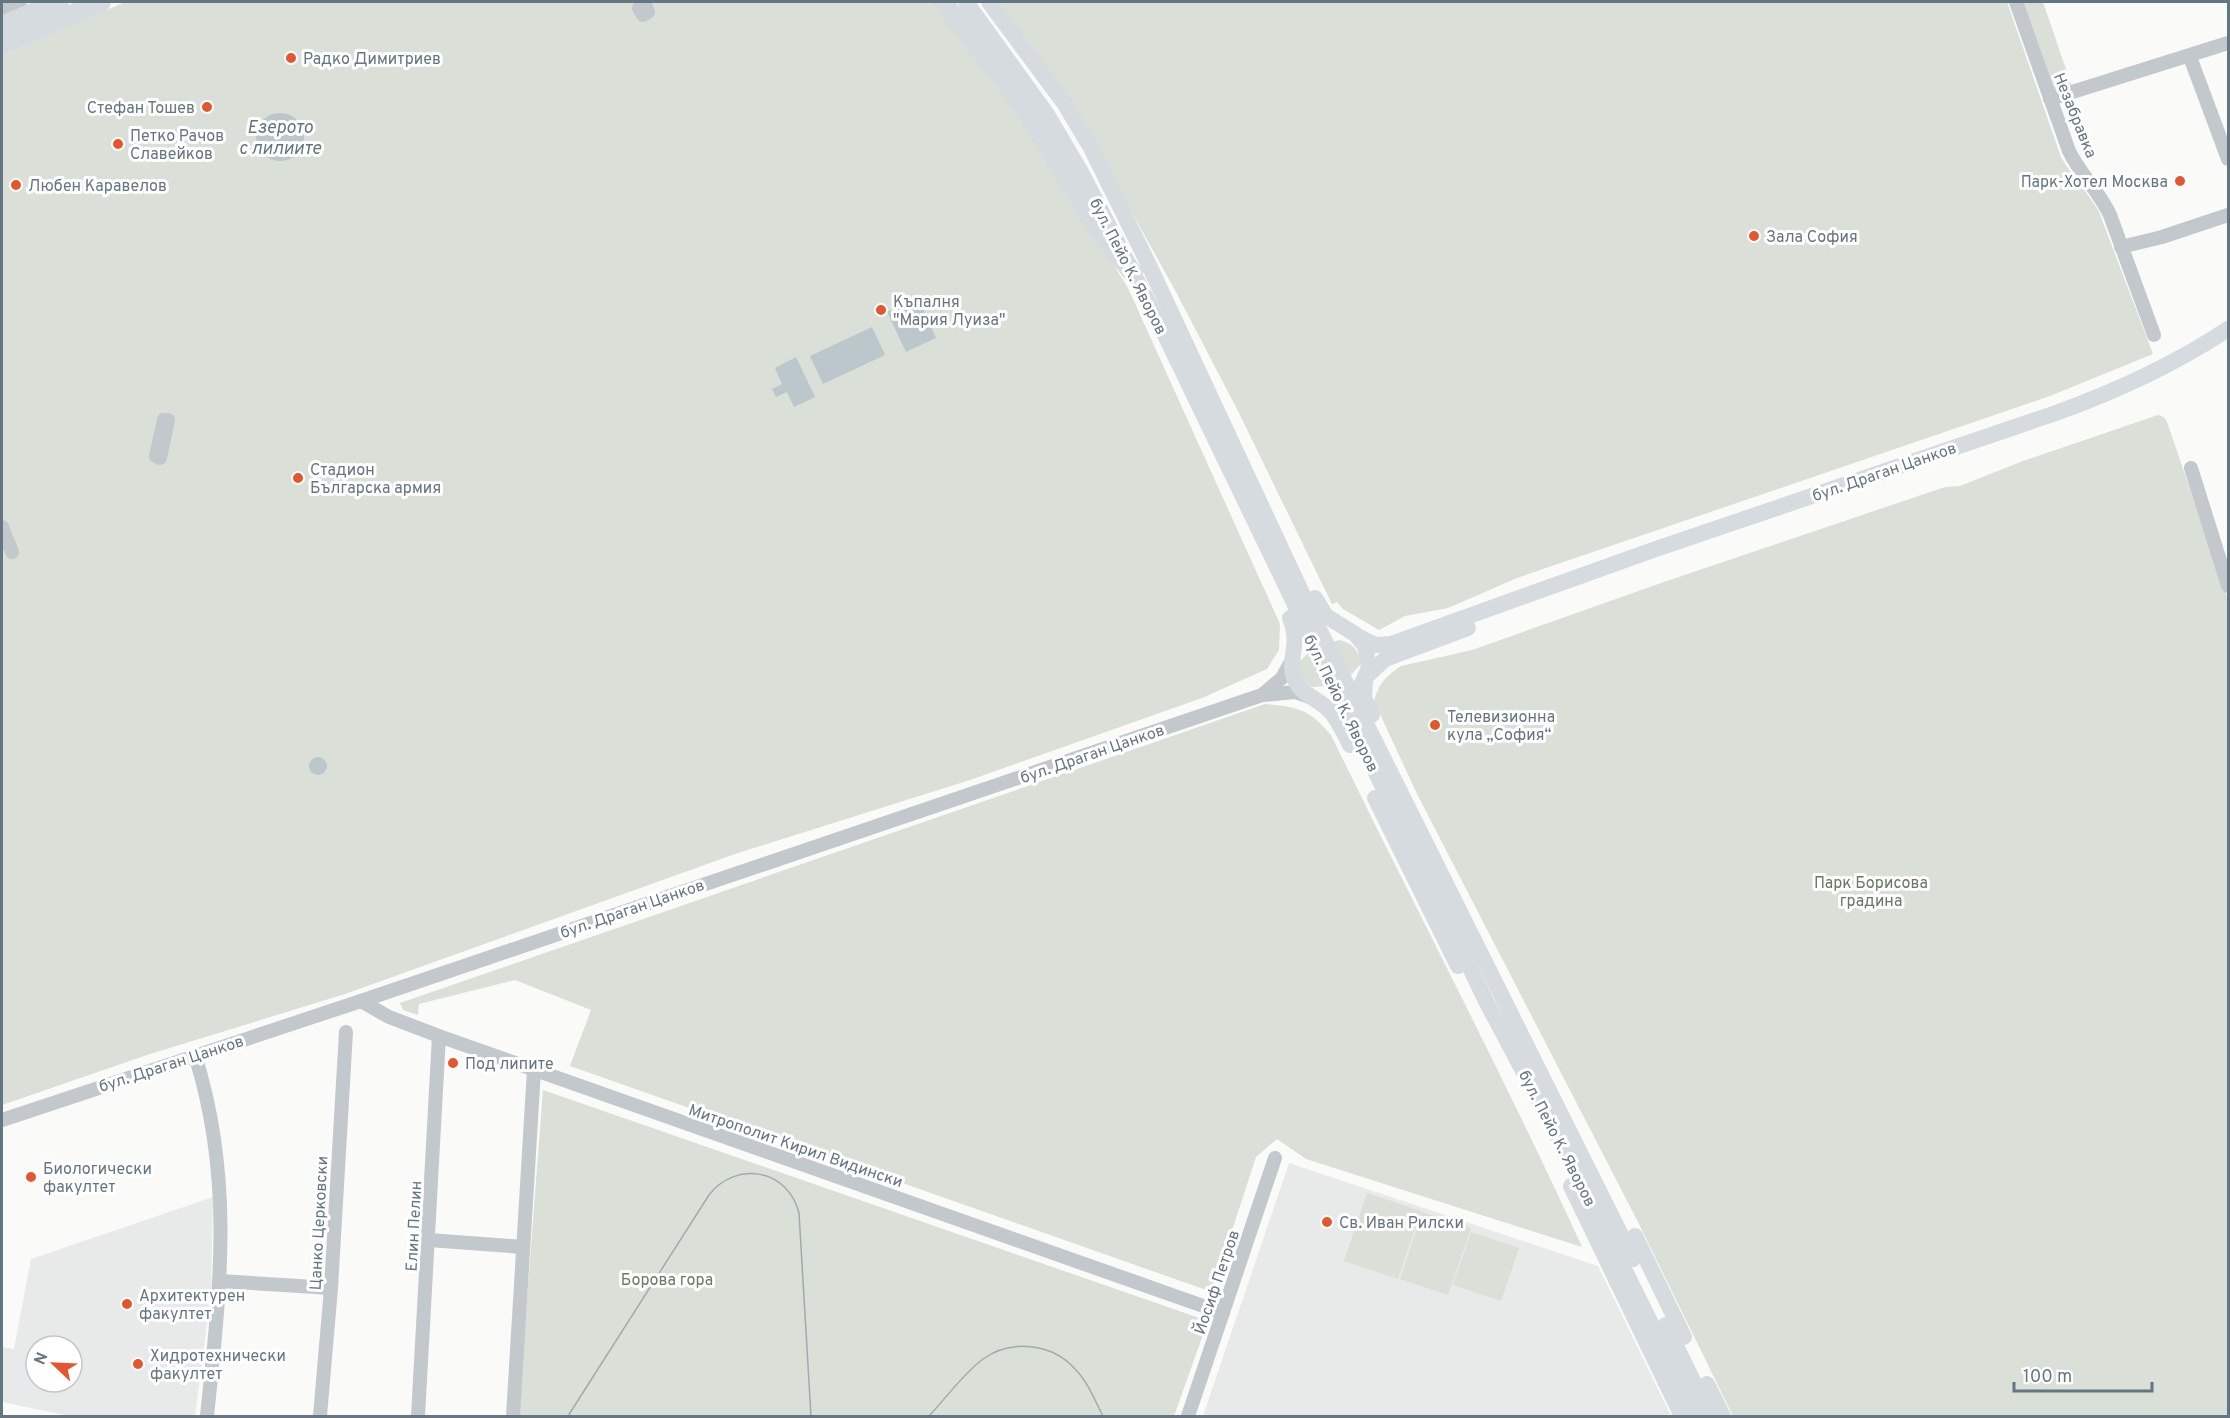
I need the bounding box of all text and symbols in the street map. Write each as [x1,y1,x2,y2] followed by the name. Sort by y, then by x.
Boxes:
[303,50,441,70] place label: Радко Димитриев
[284,51,298,65] marker: Радко Димитриев
[2048,70,2100,161] street label: Незабравка
[87,99,195,119] place label: Стефан Тошев
[200,100,214,114] marker: Стефан Тошев
[239,117,322,161] water label: Езерото с лилиите
[130,127,224,165] place label: Петко Рачов Славейков
[111,137,125,151] marker: Петко Рачов Славейков
[2021,173,2168,193] place label: Парк-Хотел Москва
[2173,174,2187,188] marker: Парк-Хотел Москва
[28,177,167,197] place label: Любен Каравелов
[9,178,23,192] marker: Любен Каравелов
[1084,195,1170,339] street label: бул. Пейо К. Яворов
[1766,228,1858,248] place label: Зала София
[1747,229,1761,243] marker: Зала София
[893,293,1005,331] place label: Къпалня "Мария Луиза"
[874,303,888,317] marker: Къпалня "Мария Луиза"
[1810,439,1959,507] street label: бул. Драган Цанков
[310,461,441,499] place label: Стадион Българска армия
[291,471,305,485] marker: Стадион Българска армия
[1298,632,1382,776] street label: бул. Пейо К. Яворов
[1447,708,1555,746] place label: Телевизионна кула „София“
[1428,718,1442,732] marker: Телевизионна кула „София“
[1018,721,1167,789] street label: бул. Драган Цанков
[1814,874,1928,912] park label: Парк Борисова градина
[558,876,707,944] street label: бул. Драган Цанков
[97,1032,247,1098] street label: бул. Драган Цанков
[465,1055,554,1075] place label: Под липите
[446,1056,460,1070] marker: Под липите
[1513,1067,1599,1211] street label: бул. Пейо К. Яворов
[686,1101,905,1193] street label: Митрополит Кирил Видински
[306,1155,334,1291] street label: Цанко Церковски
[43,1160,152,1198] place label: Биологически факултет
[24,1170,38,1184] marker: Биологически факултет
[403,1180,427,1272] street label: Елин Пелин
[1339,1214,1464,1234] place label: Св. Иван Рилски
[1320,1215,1334,1229] marker: Св. Иван Рилски
[1189,1227,1245,1337] street label: Йосиф Петров
[621,1271,713,1291] park label: Борова гора
[139,1287,245,1325] place label: Архитектурен факултет
[120,1297,134,1311] marker: Архитектурен факултет
[24,1334,84,1394] north arrow
[150,1347,286,1385] place label: Хидротехнически факултет
[31,1350,53,1368] text: N
[2014,1355,2152,1393] scale bar
[131,1357,145,1371] marker: Хидротехнически факултет
[2023,1366,2072,1389] text: 100 m

